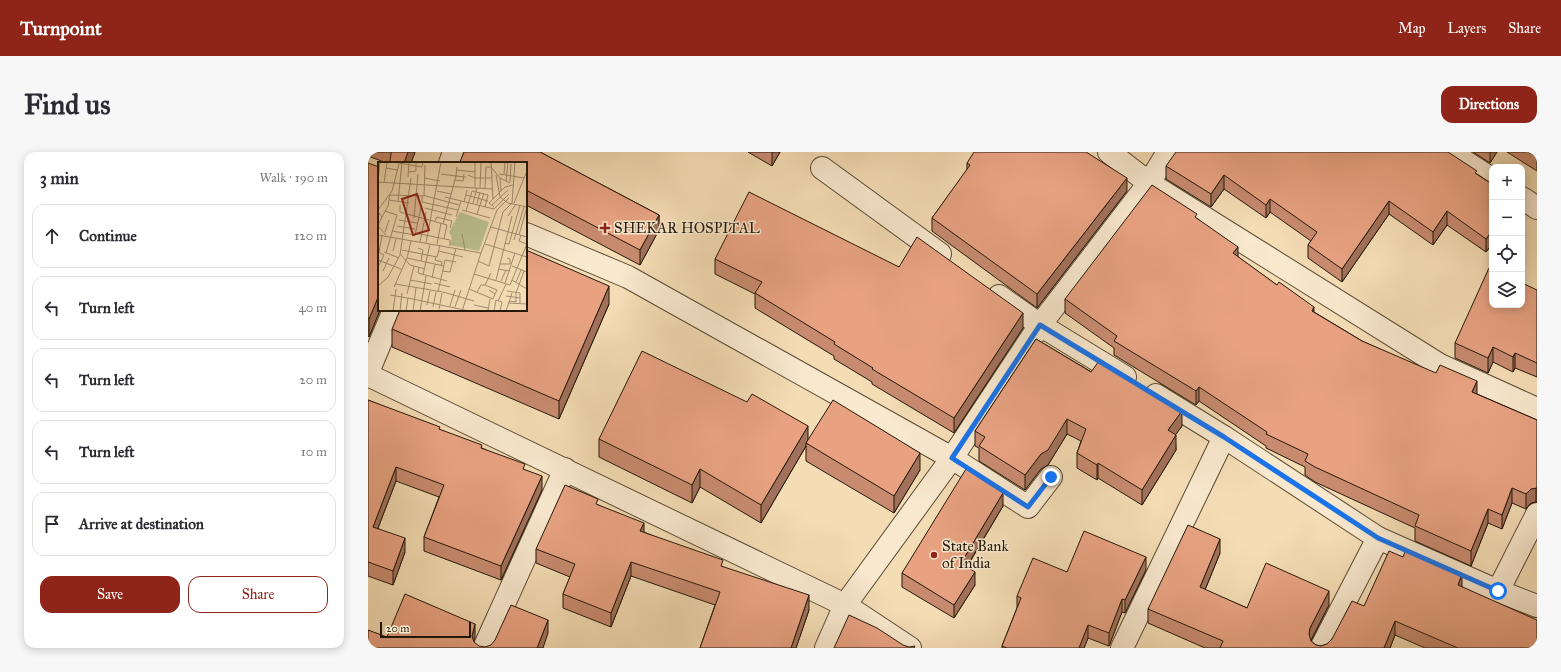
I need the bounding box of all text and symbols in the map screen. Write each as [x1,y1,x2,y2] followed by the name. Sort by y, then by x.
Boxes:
[20,17,102,40] text: Turnpoint
[1398,20,1426,37] text: Map
[1448,20,1486,37] text: Layers
[1508,20,1541,37] text: Share
[1441,86,1537,123] button: Directions
[24,87,110,122] text: Find us
[378,162,527,311] inset map
[1489,164,1525,308] map controls
[1489,164,1525,200] button: +
[40,168,79,189] text: 3 min
[259,170,328,186] text: Walk · 190 m
[1489,200,1525,236] button: −
[614,219,760,237] place label: SHEKAR HOSPITAL
[599,222,611,234] marker: SHEKAR HOSPITAL
[41,225,63,247] icon: ahead
[79,227,137,245] text: Continue
[294,228,327,244] text: 120 m
[1489,236,1525,272] button: locate
[1489,272,1525,308] button: layers
[41,297,63,319] icon: left
[79,299,135,317] text: Turn left
[298,300,327,316] text: 40 m
[41,369,63,391] icon: left
[79,371,135,389] text: Turn left
[299,372,327,388] text: 20 m
[41,441,63,463] icon: left
[79,443,135,461] text: Turn left
[301,444,327,460] text: 10 m
[1042,468,1060,486] route end
[41,513,63,535] icon: arrive
[79,515,204,533] text: Arrive at destination
[942,537,1008,572] place label: State Bank of India
[929,550,939,560] marker: State Bank of India
[40,576,180,613] button: Save
[188,576,328,613] button: Share
[1489,582,1507,600] route start
[380,620,471,639] scale bar
[386,622,409,635] text: 20 m

